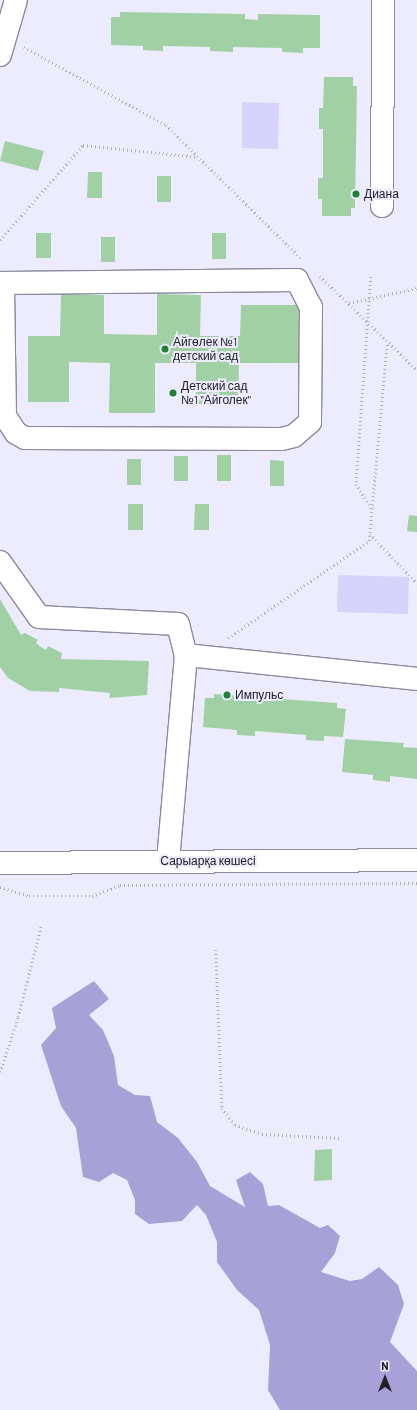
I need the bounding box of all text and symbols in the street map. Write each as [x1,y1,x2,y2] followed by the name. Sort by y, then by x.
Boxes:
[364,187,399,201] place label: Диана
[351,189,361,199] marker: Диана
[173,335,238,363] place label: Айгөлек №1 детский сад
[160,344,170,354] marker: Айгөлек №1 детский сад
[181,379,251,407] place label: Детский сад №1 "Айголек"
[168,388,178,398] marker: Детский сад №1 "Айголек"
[235,688,283,702] place label: Импульс
[222,690,232,700] marker: Импульс
[160,854,256,868] street label: Сарыарқа көшесі
[365,1358,405,1398] north arrow
[381,1359,389,1372] text: N

